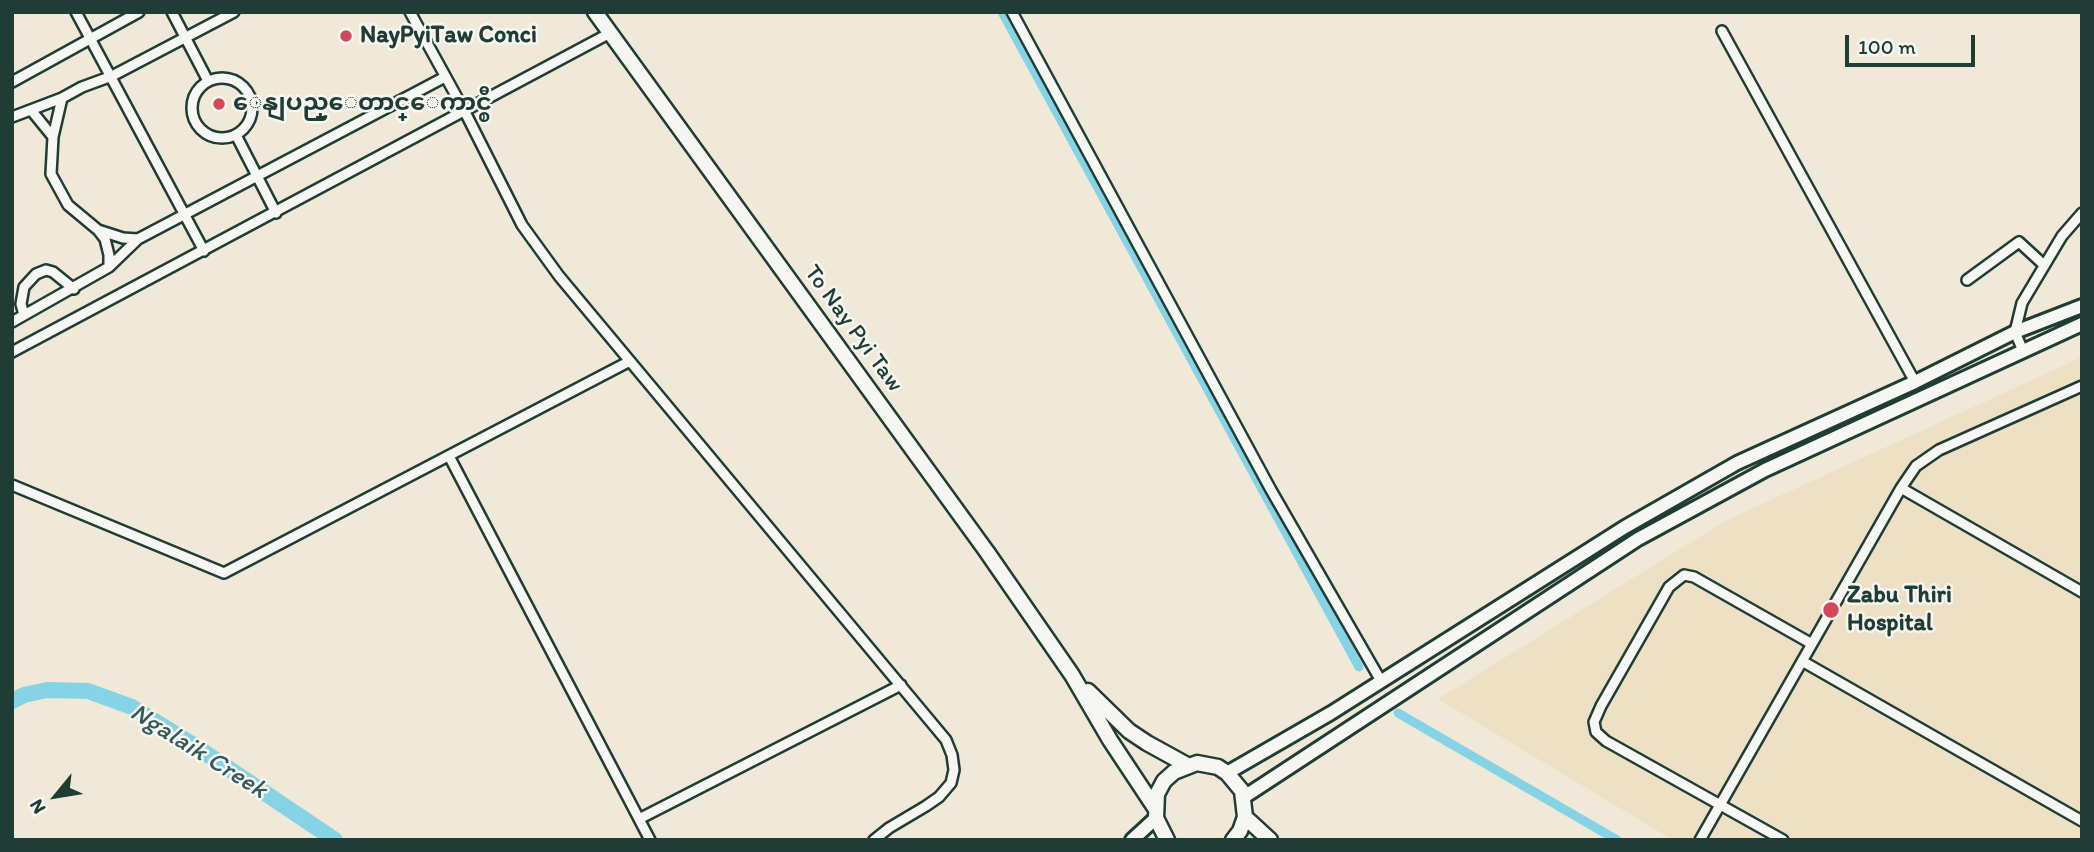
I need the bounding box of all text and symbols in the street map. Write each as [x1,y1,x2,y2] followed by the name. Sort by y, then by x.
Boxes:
[1849,21,1979,65] scale bar
[360,22,537,50] place label: NayPyiTaw Conci
[338,28,354,44] marker: NayPyiTaw Conci
[1858,34,1916,59] text: 100 m
[233,90,492,118] place label: ေနျပည္ေတာင္ေကာင္စီ
[211,96,227,112] marker: ေနျပည္ေတာင္ေကာင္စီ
[797,260,909,398] street label: To Nay Pyi Taw
[1847,582,1952,638] place label: Zabu Thiri Hospital
[1821,600,1841,620] marker: Zabu Thiri Hospital
[124,698,272,806] water label: Ngalaik Creek
[21,761,91,831] north arrow
[24,795,51,818] text: N

